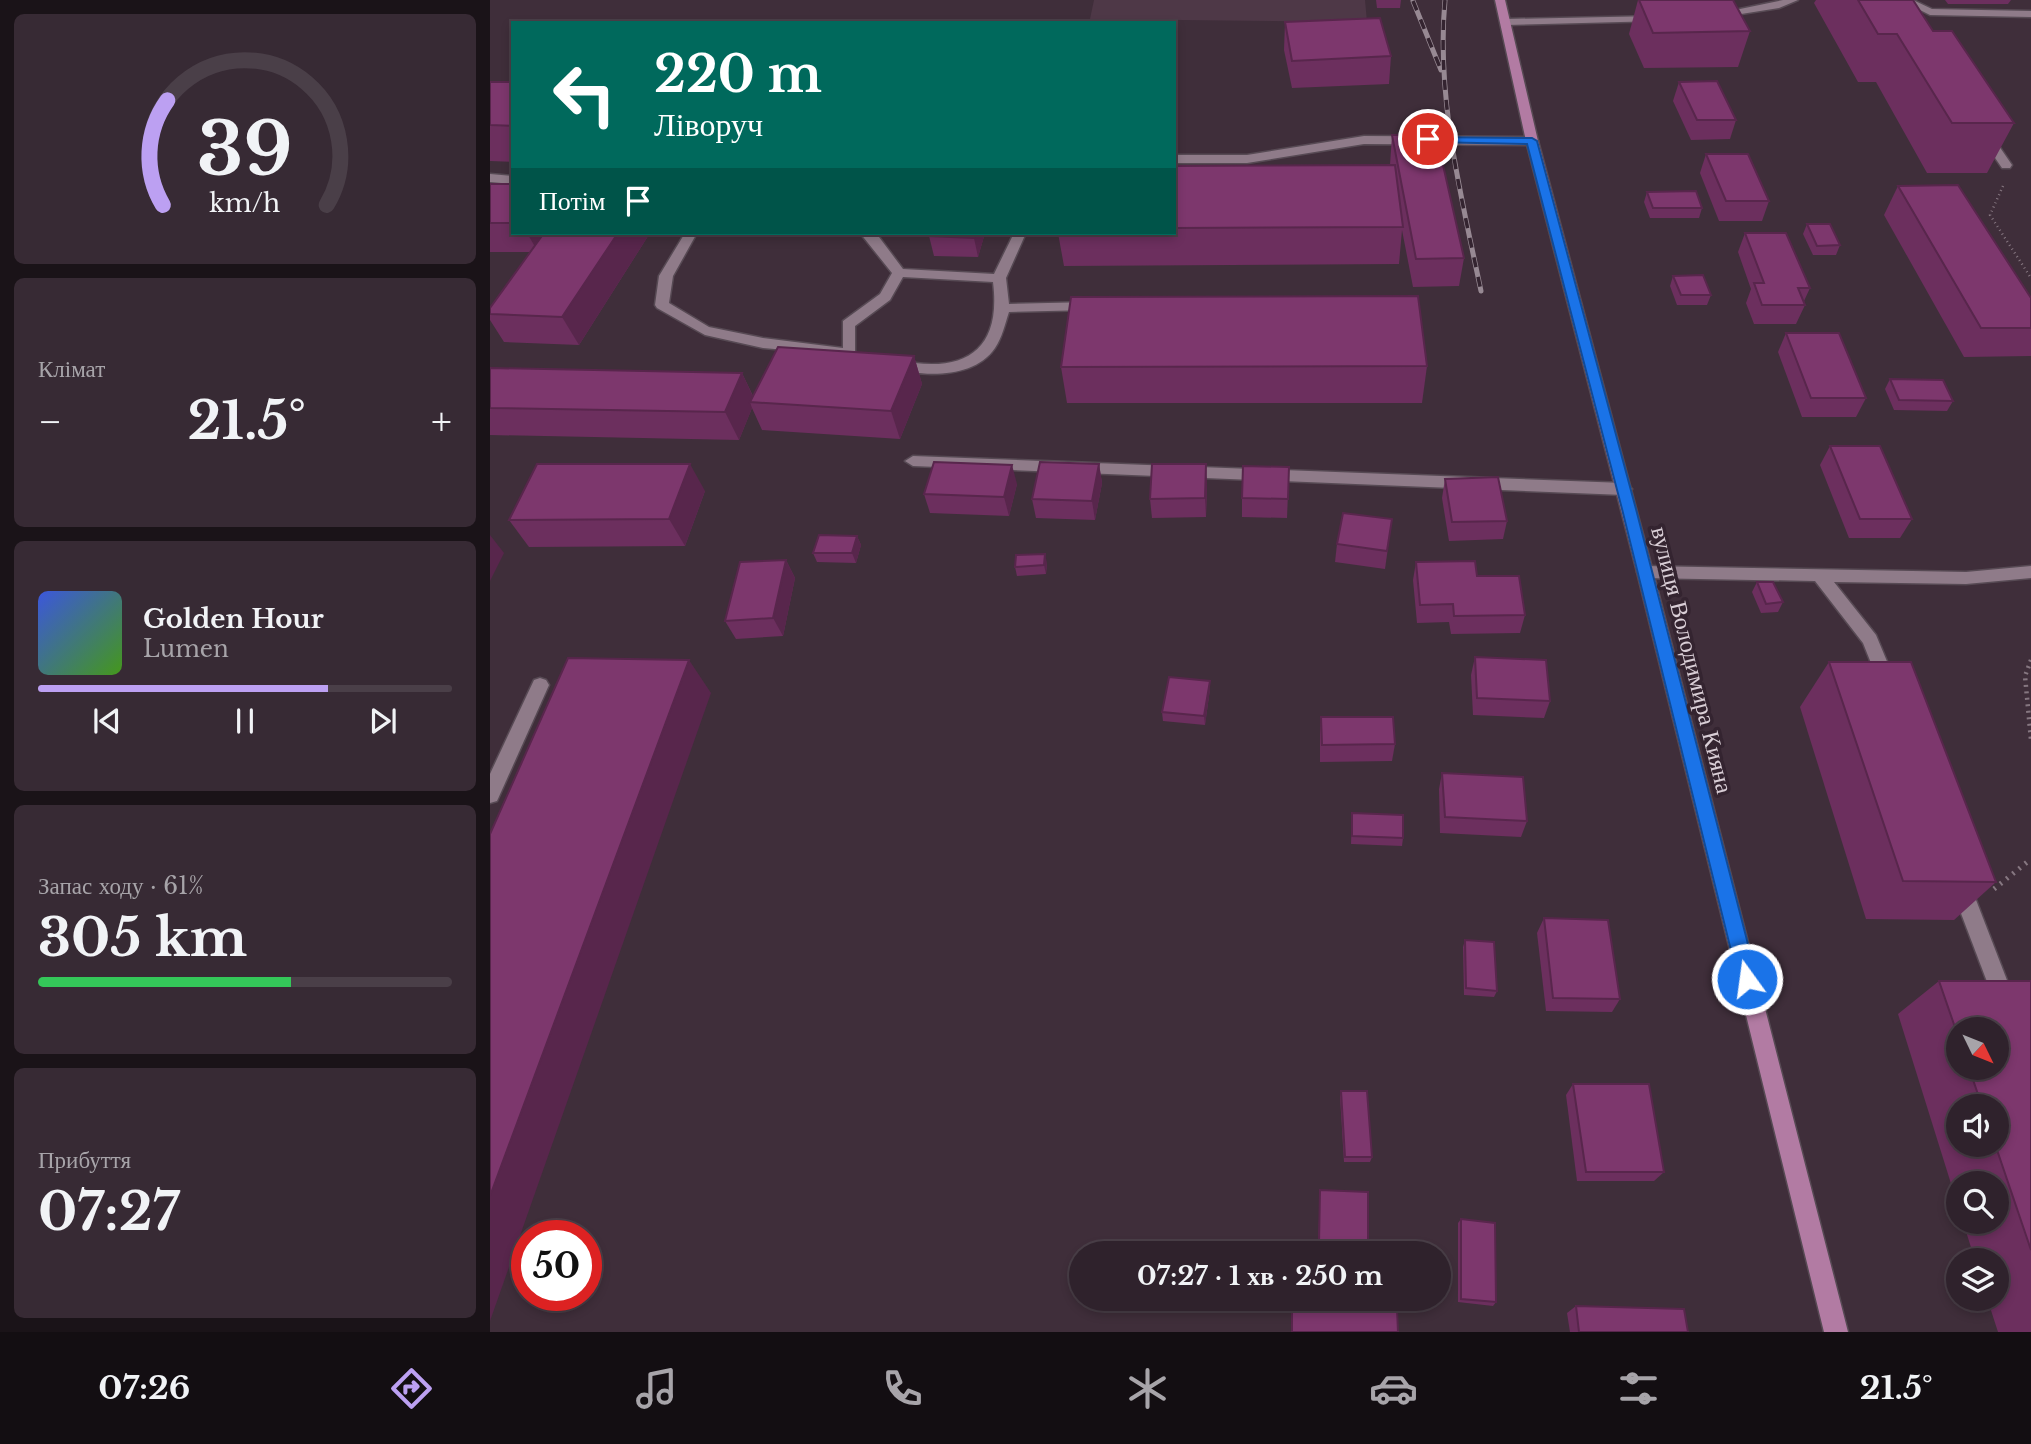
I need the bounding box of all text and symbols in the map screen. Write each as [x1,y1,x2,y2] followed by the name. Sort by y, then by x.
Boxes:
[654,44,822,105] text: 220 m
[539,49,630,140] icon: left
[197,104,293,195] text: 39
[654,105,763,145] text: Ліворуч
[1398,109,1458,169] pin
[1409,120,1447,158] icon: arrive
[619,182,657,220] icon: arrive
[539,185,605,217] text: Потім
[210,188,280,219] text: km/h
[38,355,105,383] text: Клімат
[187,389,306,453] text: 21.5°
[38,398,62,445] text: −
[431,398,452,445] text: +
[1645,523,1740,797] street label: вулиця Володимира Кияна
[143,603,324,635] text: Golden Hour
[143,635,229,663] text: Lumen
[88,702,126,740] icon: previous
[226,702,264,740] icon: pause
[364,702,402,740] icon: next
[38,872,204,900] text: Запас ходу · 61%
[38,906,247,970] text: 305 km
[1710,942,1784,1016] position arrow
[1946,1017,2009,1080] north arrow
[1946,1017,2009,1311] map controls
[1946,1094,2009,1157] button: sound
[38,1146,131,1174] text: Прибуття
[1946,1171,2009,1234] button: search
[38,1180,180,1244] text: 07:27
[511,1220,602,1311] speed limit sign: 50
[1946,1248,2009,1311] button: layers
[1137,1260,1383,1292] text: 07:27 · 1 хв · 250 m
[387,1364,436,1413] icon: directions
[632,1364,681,1413] icon: music
[878,1364,927,1413] icon: phone
[1123,1364,1172,1413] icon: climate
[1369,1364,1418,1413] icon: car
[1614,1364,1663,1413] icon: filters
[98,1368,190,1408] text: 07:26
[1860,1368,1933,1408] text: 21.5°

